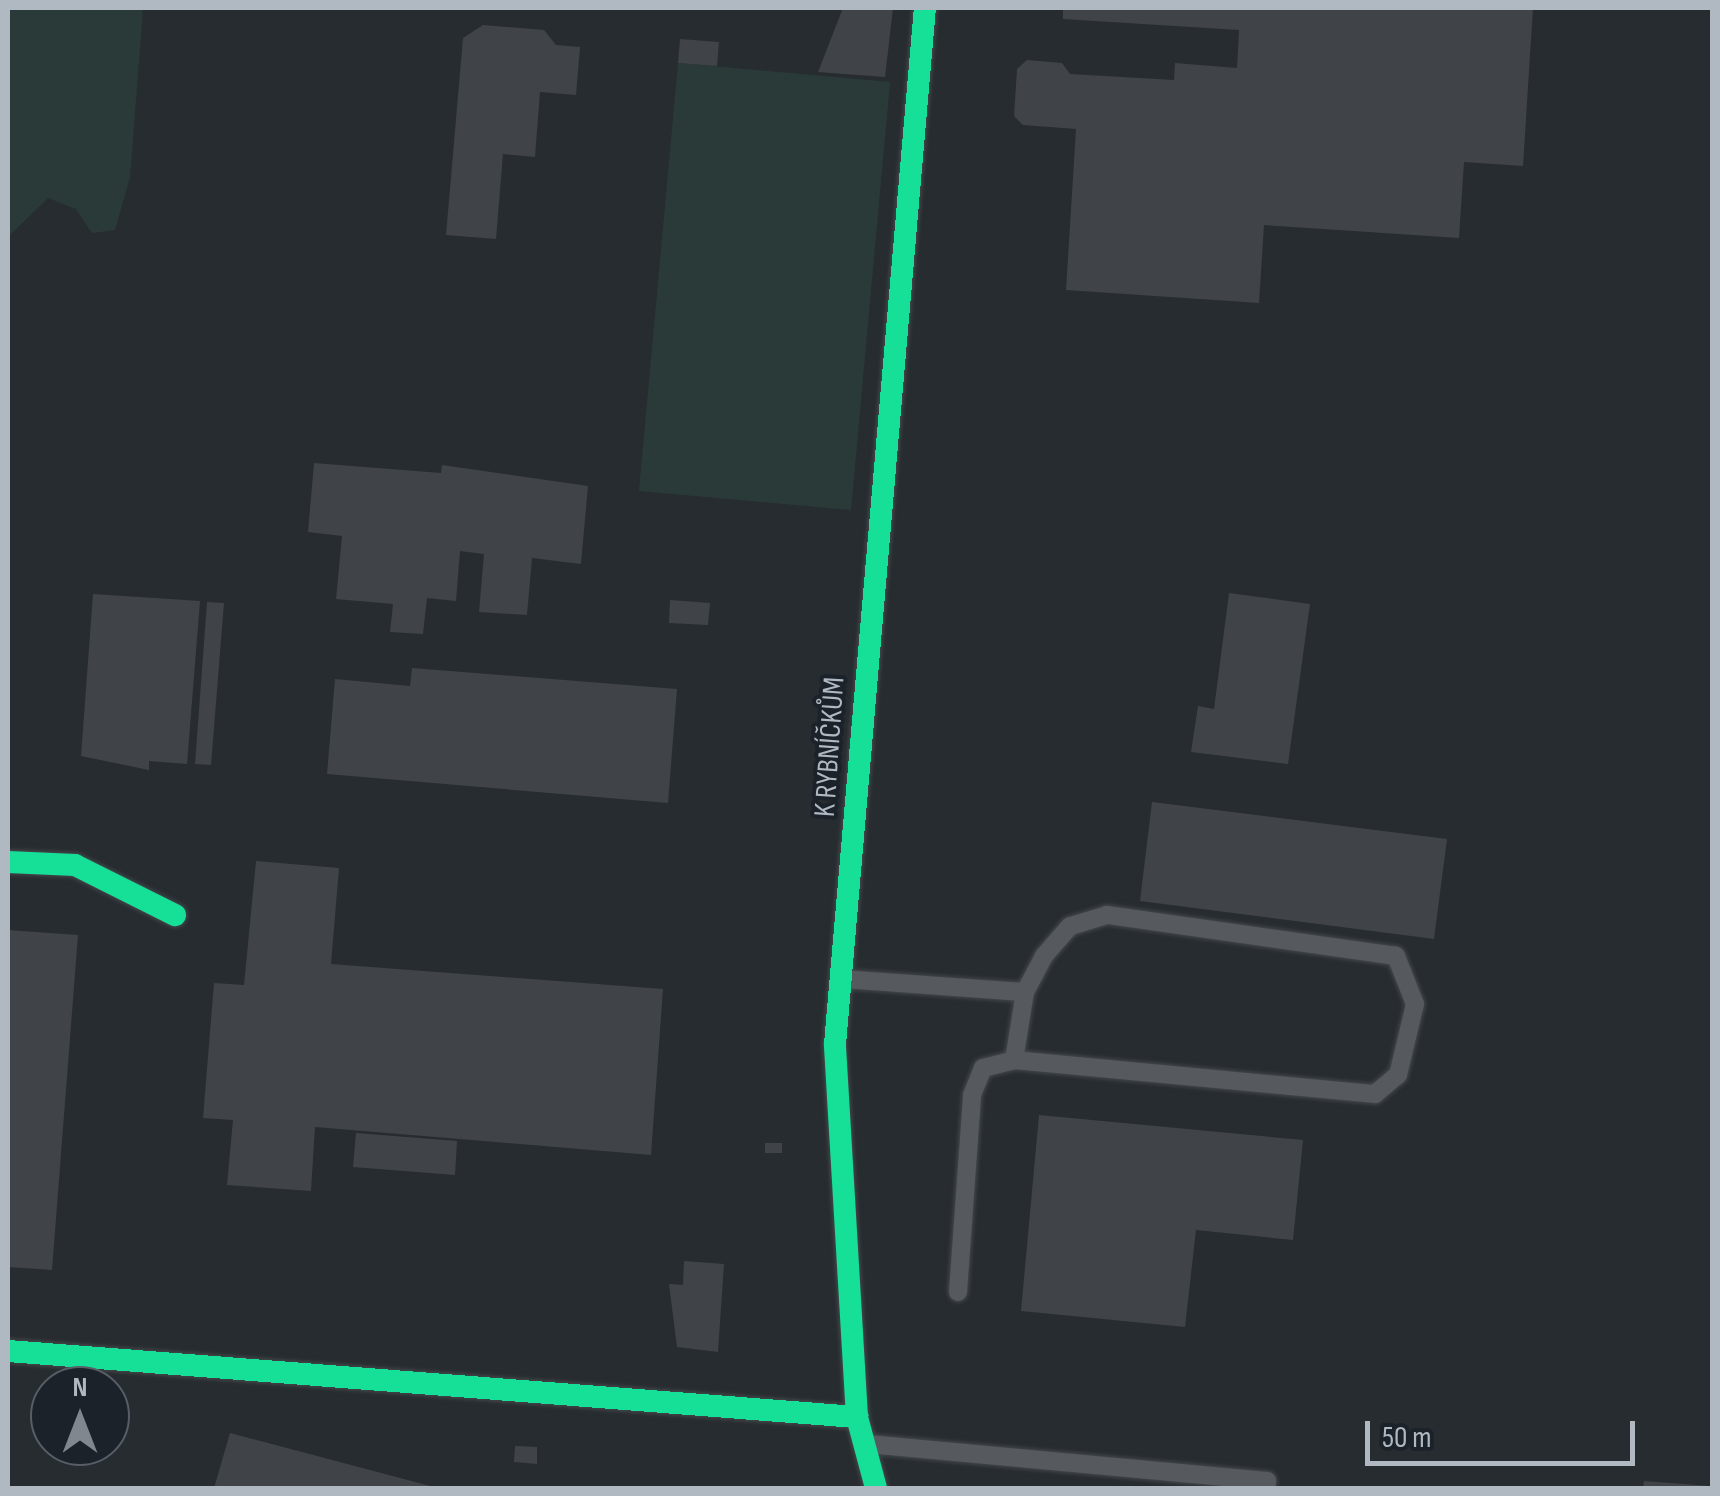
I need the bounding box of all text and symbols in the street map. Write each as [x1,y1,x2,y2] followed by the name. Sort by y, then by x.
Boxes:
[807,676,853,818] street label: K RYBNÍČKŮM
[30,1366,130,1466] north arrow
[73,1371,87,1404] text: N
[1370,1401,1640,1463] scale bar
[1382,1420,1431,1456] text: 50 m

